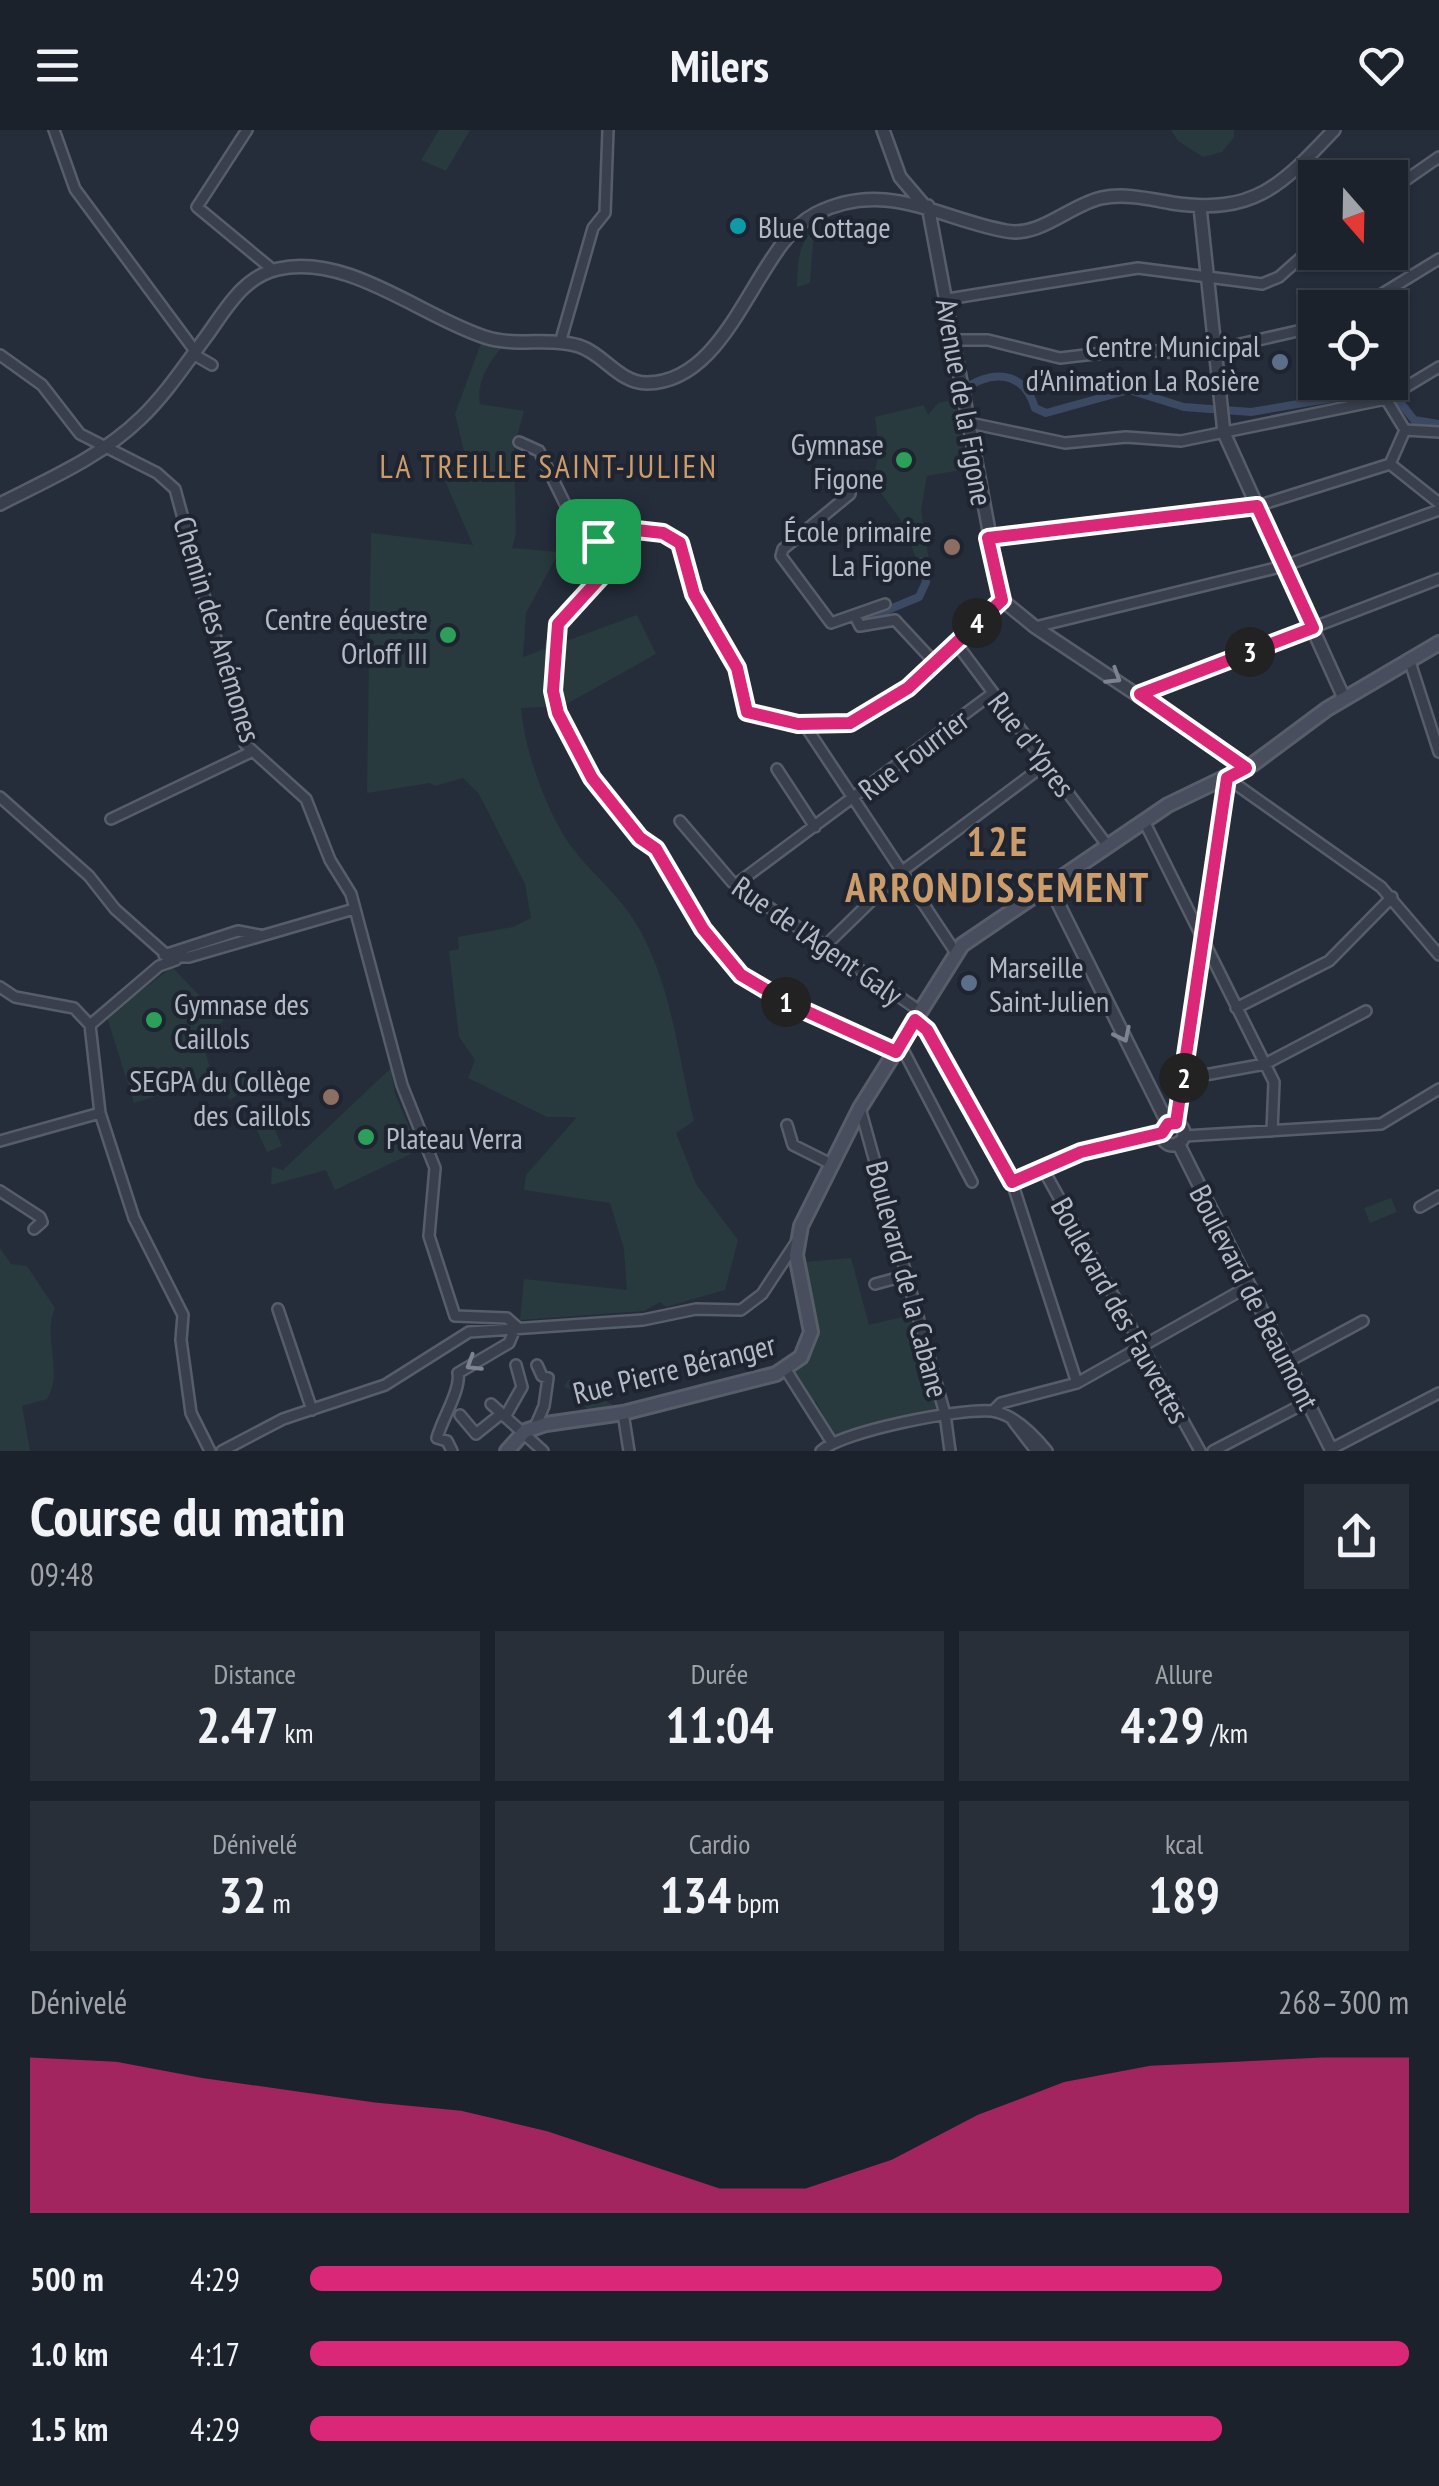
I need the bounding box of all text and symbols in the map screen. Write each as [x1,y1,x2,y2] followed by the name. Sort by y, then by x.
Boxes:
[670,36,769,94] text: Milers
[30,38,85,93] icon: menu
[1354,38,1409,93] icon: heart
[1298,160,1408,270] north arrow
[1298,160,1408,400] map controls
[758,207,891,246] place label: Blue Cottage
[727,215,749,237] marker: Blue Cottage
[1298,290,1408,400] button: locate
[928,295,1002,509] street label: Avenue de la Figone
[1026,326,1260,399] place label: Centre Municipal d'Animation La Rosière
[1269,351,1291,373] marker: Centre Municipal d'Animation La Rosière
[791,424,884,497] place label: Gymnase Figone
[380,445,718,487] district label: LA TREILLE SAINT-JULIEN
[893,449,915,471] marker: Gymnase Figone
[556,499,641,584] pin
[165,511,271,747] street label: Chemin des Anémones
[784,511,932,584] place label: École primaire La Figone
[571,514,626,569] icon: arrive
[941,536,963,558] marker: École primaire La Figone
[952,598,1002,648] pin: 4
[265,599,428,672] place label: Centre équestre Orloff III
[970,604,984,641] text: 4
[437,624,459,646] marker: Centre équestre Orloff III
[1225,627,1275,677] pin: 3
[1243,633,1257,670] text: 3
[1103,665,1121,684] one-way arrow
[980,684,1084,804] street label: Rue d'Ypres
[850,699,977,808] street label: Rue Fourrier
[844,815,1151,913] district label: 12E ARRONDISSEMENT
[725,867,911,1014] street label: Rue de l'Agent Galy
[989,947,1109,1020] place label: Marseille Saint-Julien
[958,972,980,994] marker: Marseille Saint-Julien
[761,977,811,1027] pin: 1
[779,983,793,1020] text: 1
[174,984,309,1057] place label: Gymnase des Caillols
[143,1009,165,1031] marker: Gymnase des Caillols
[1111,1025,1131,1043] one-way arrow
[1159,1053,1209,1103] pin: 2
[1177,1059,1191,1096] text: 2
[129,1061,311,1134] place label: SEGPA du Collège des Caillols
[320,1086,342,1108] marker: SEGPA du Collège des Caillols
[386,1118,523,1157] place label: Plateau Verra
[355,1126,377,1148] marker: Plateau Verra
[858,1156,958,1402] street label: Boulevard de la Cabane
[1181,1178,1329,1417] street label: Boulevard de Beaumont
[1043,1190,1199,1430] street label: Boulevard des Fauvettes
[569,1324,780,1412] street label: Rue Pierre Béranger
[465,1352,483,1371] one-way arrow
[30,1480,345,1551] text: Course du matin
[1304,1484,1409,1589] button: share
[30,1553,94,1595] text: 09:48
[214,1655,296,1692] text: Distance
[691,1655,748,1692] text: Durée
[1155,1655,1213,1692] text: Allure
[196,1692,278,1757] text: 2.47
[665,1692,774,1757] text: 11:04
[1120,1692,1205,1757] text: 4:29
[278,1714,314,1751] text: km
[1205,1714,1248,1751] text: /km
[212,1825,297,1862] text: Dénivelé
[689,1825,750,1862] text: Cardio
[1165,1825,1203,1862] text: kcal
[219,1862,267,1927] text: 32
[659,1862,731,1927] text: 134
[1148,1862,1220,1927] text: 189
[267,1884,291,1921] text: m
[731,1884,780,1921] text: bpm
[30,1981,127,2023] text: Dénivelé
[1278,1981,1409,2023] text: 268–300 m
[30,2258,104,2300] text: 500 m
[190,2258,240,2300] text: 4:29
[30,2333,108,2375] text: 1.0 km
[190,2333,240,2375] text: 4:17
[30,2408,108,2450] text: 1.5 km
[190,2408,240,2450] text: 4:29

